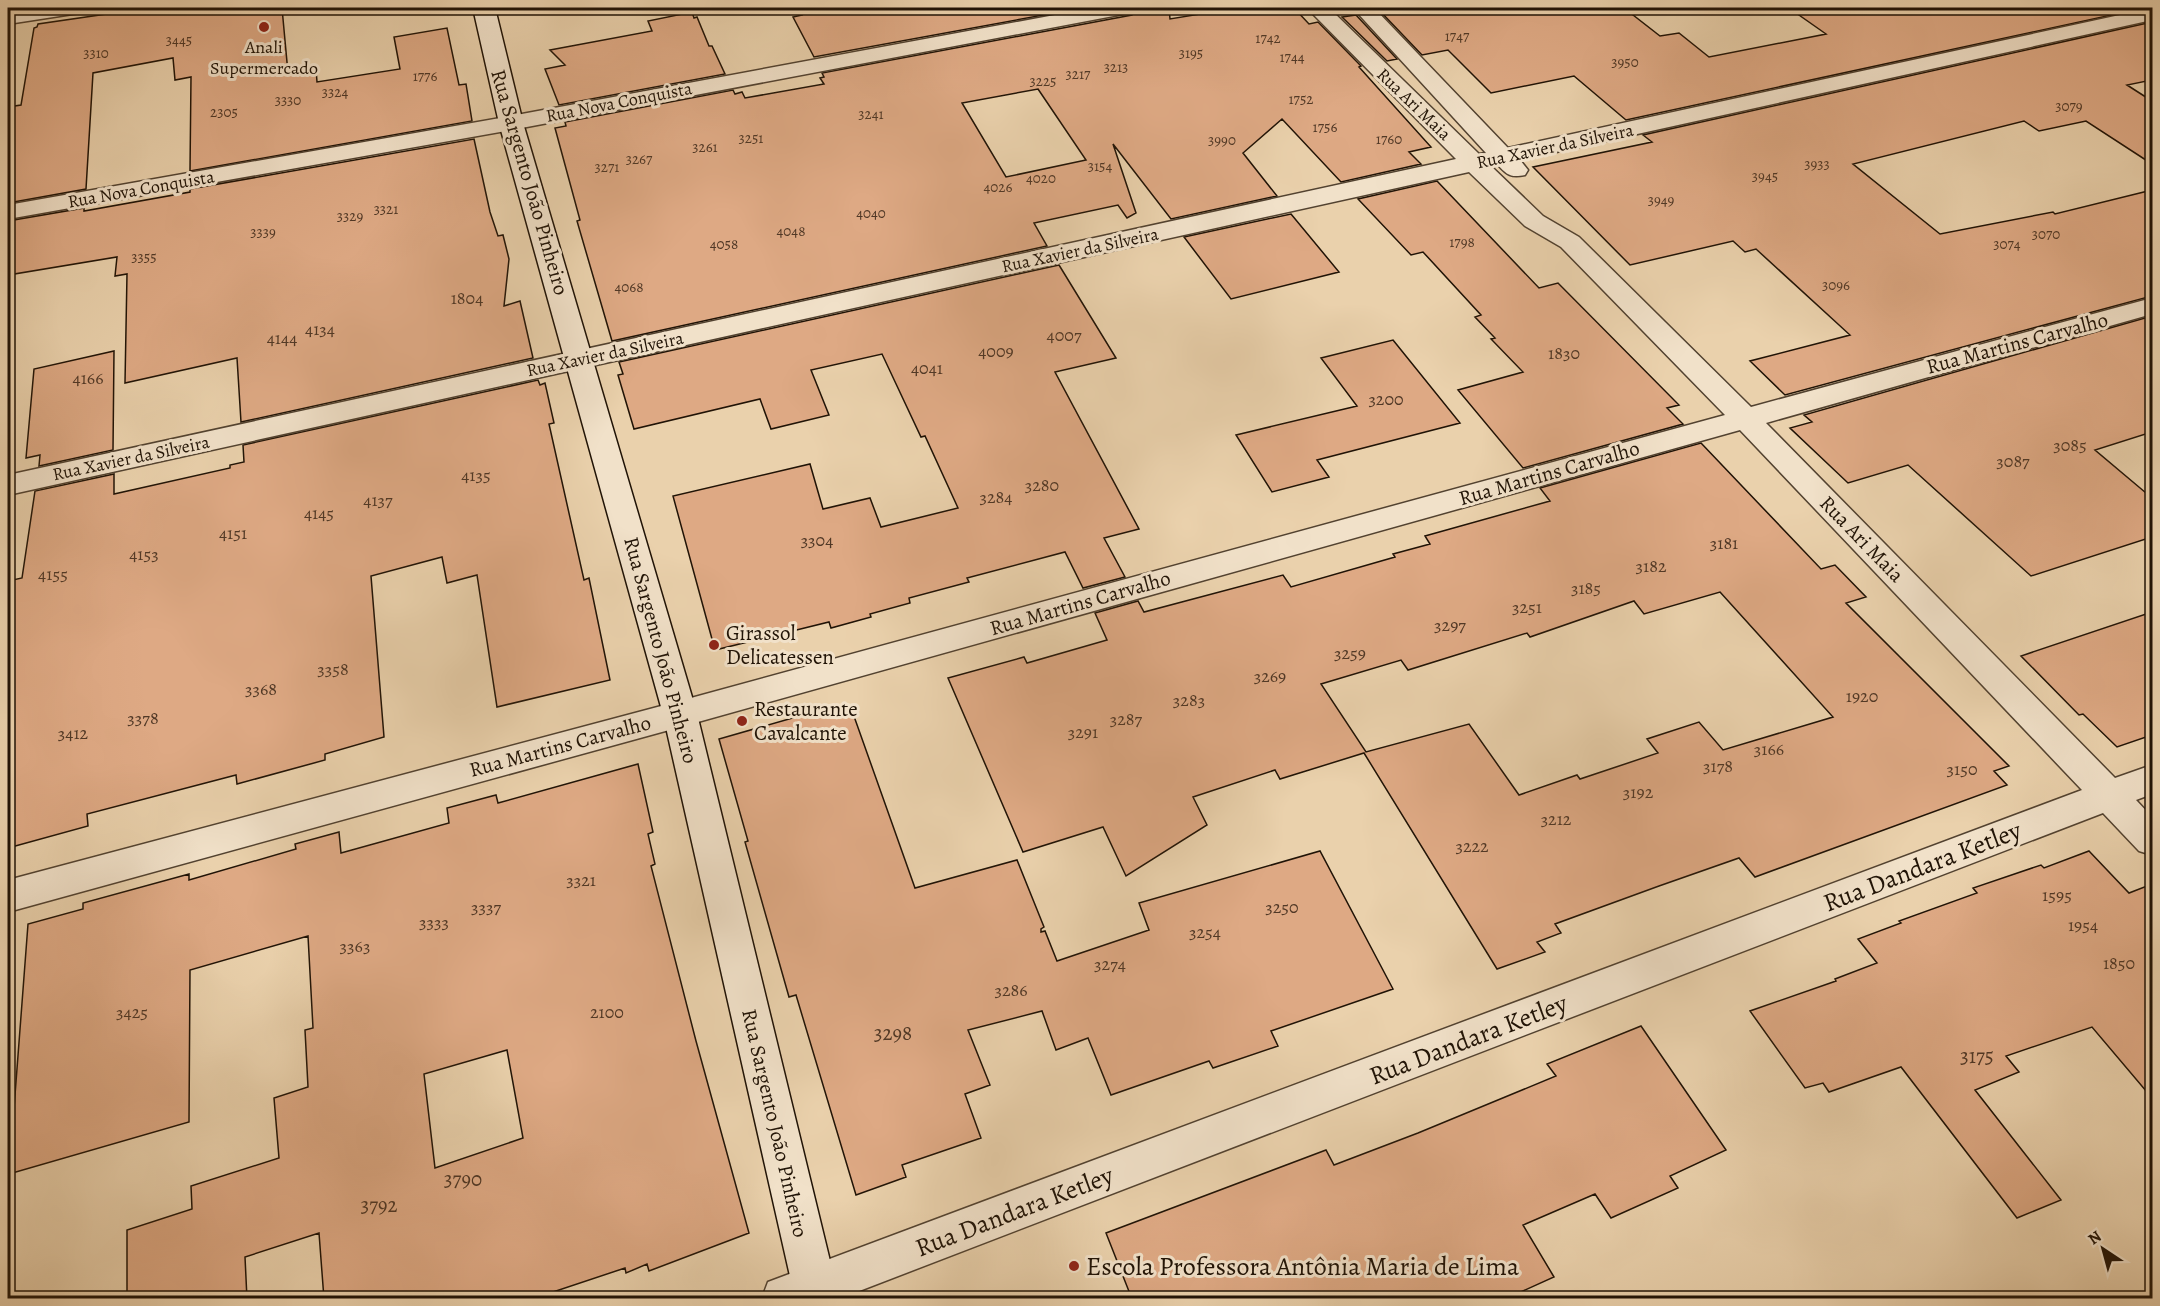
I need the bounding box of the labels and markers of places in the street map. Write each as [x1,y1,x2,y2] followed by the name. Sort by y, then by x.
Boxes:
[257,20,271,34] marker: Anali Supermercado
[210,35,318,80] place label: Anali Supermercado
[726,619,834,671] place label: Girassol Delicatessen
[707,638,721,652] marker: Girassol Delicatessen
[754,695,858,747] place label: Restaurante Cavalcante
[735,714,749,728] marker: Restaurante Cavalcante
[1086,1249,1519,1284] place label: Escola Professora Antônia Maria de Lima
[1067,1259,1081,1273] marker: Escola Professora Antônia Maria de Lima

